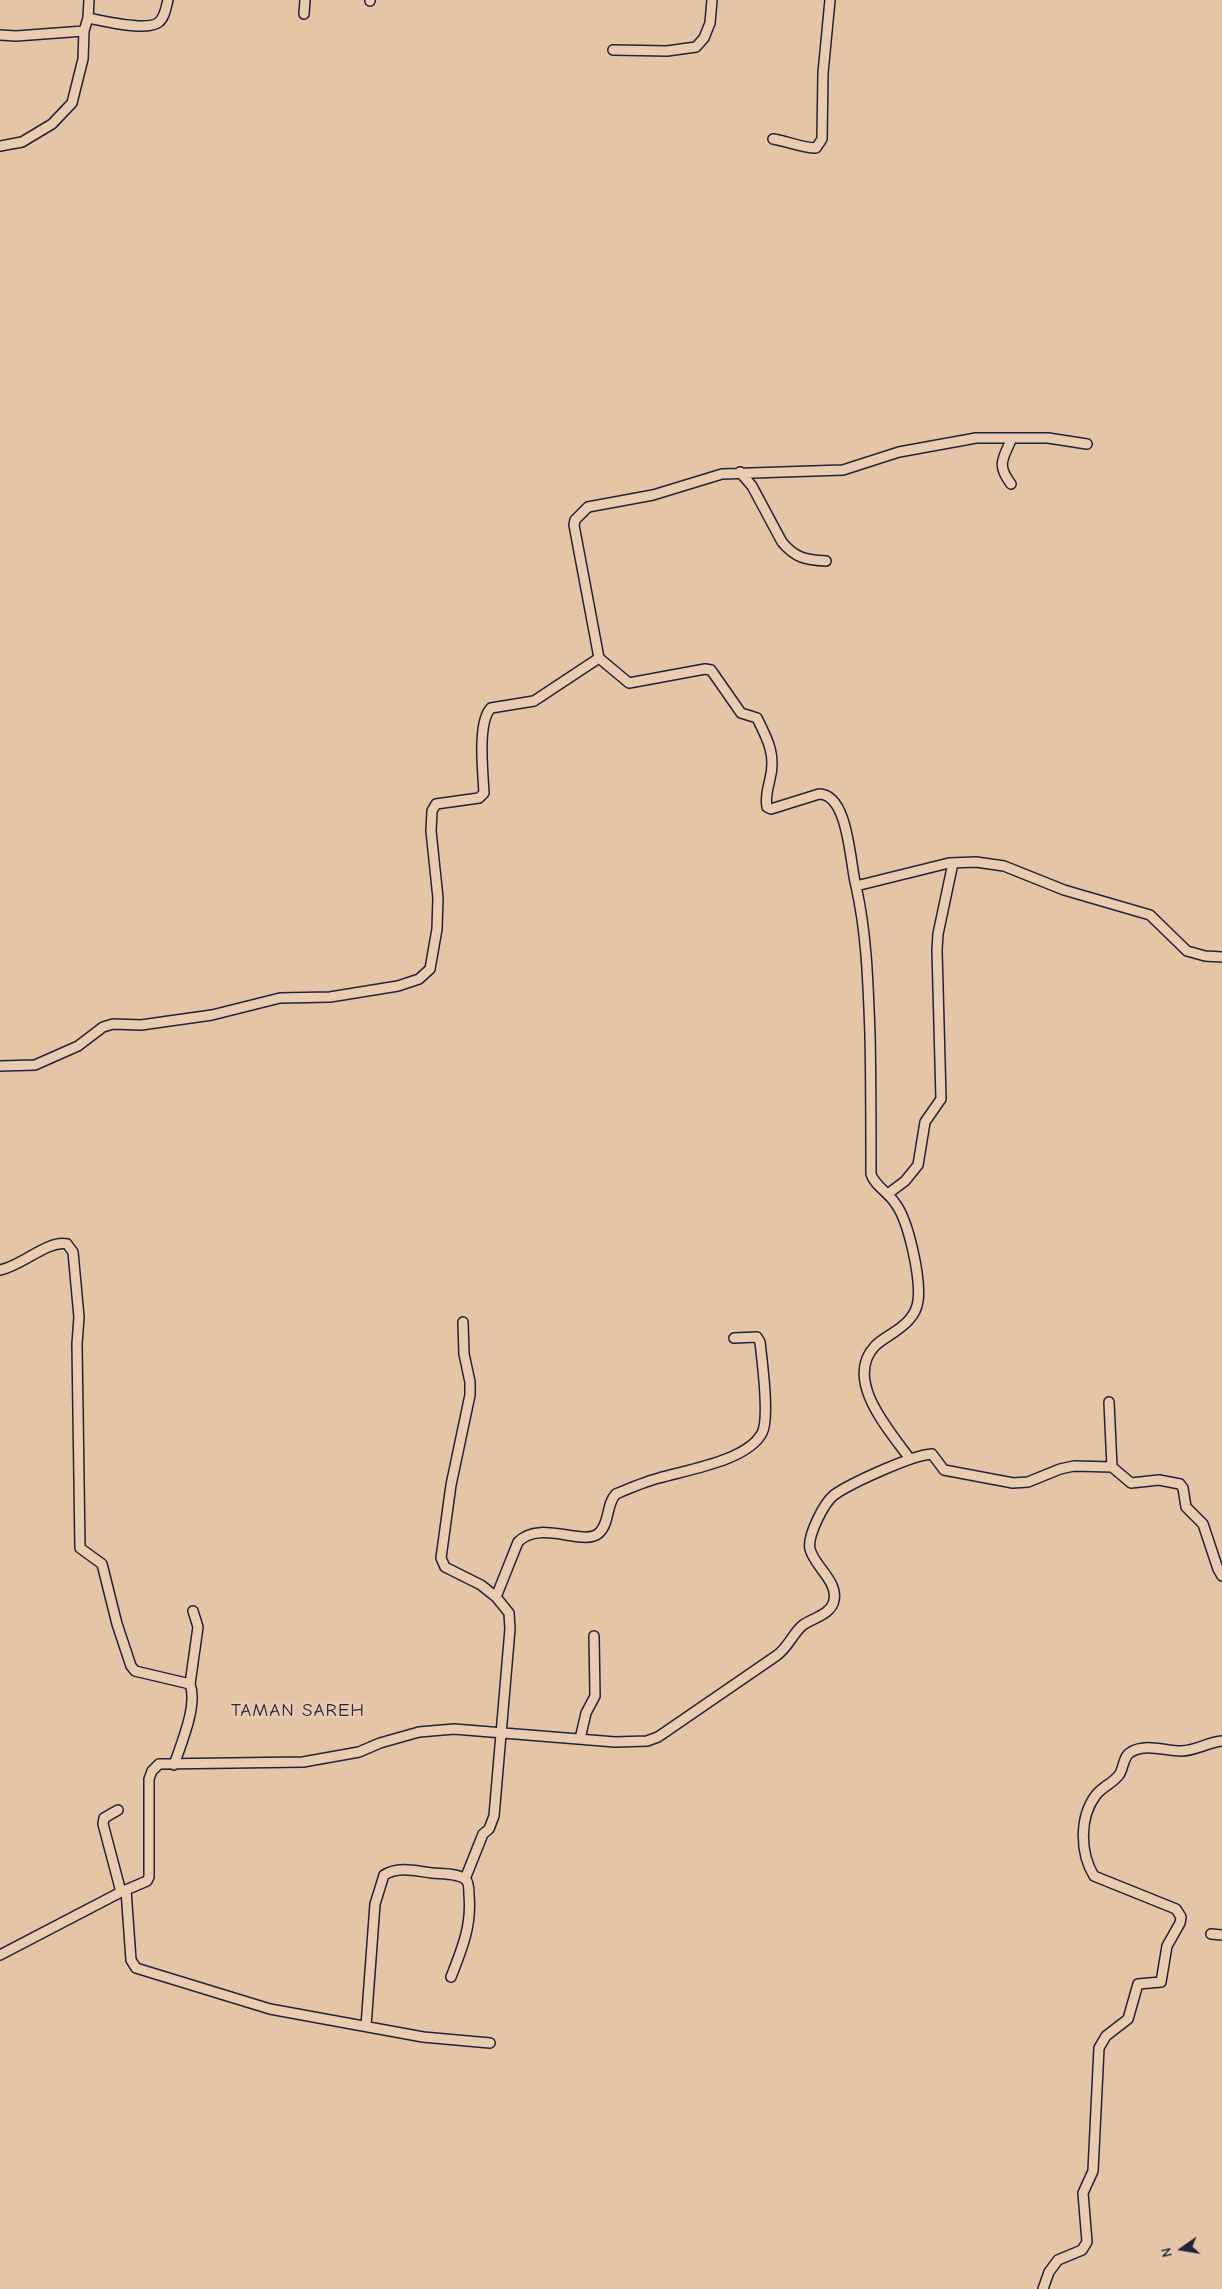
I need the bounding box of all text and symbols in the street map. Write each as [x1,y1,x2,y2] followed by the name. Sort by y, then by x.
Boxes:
[230,1700,366,1722] district label: TAMAN SAREH
[1157,2224,1207,2274] north arrow
[1158,2246,1176,2259] text: N

